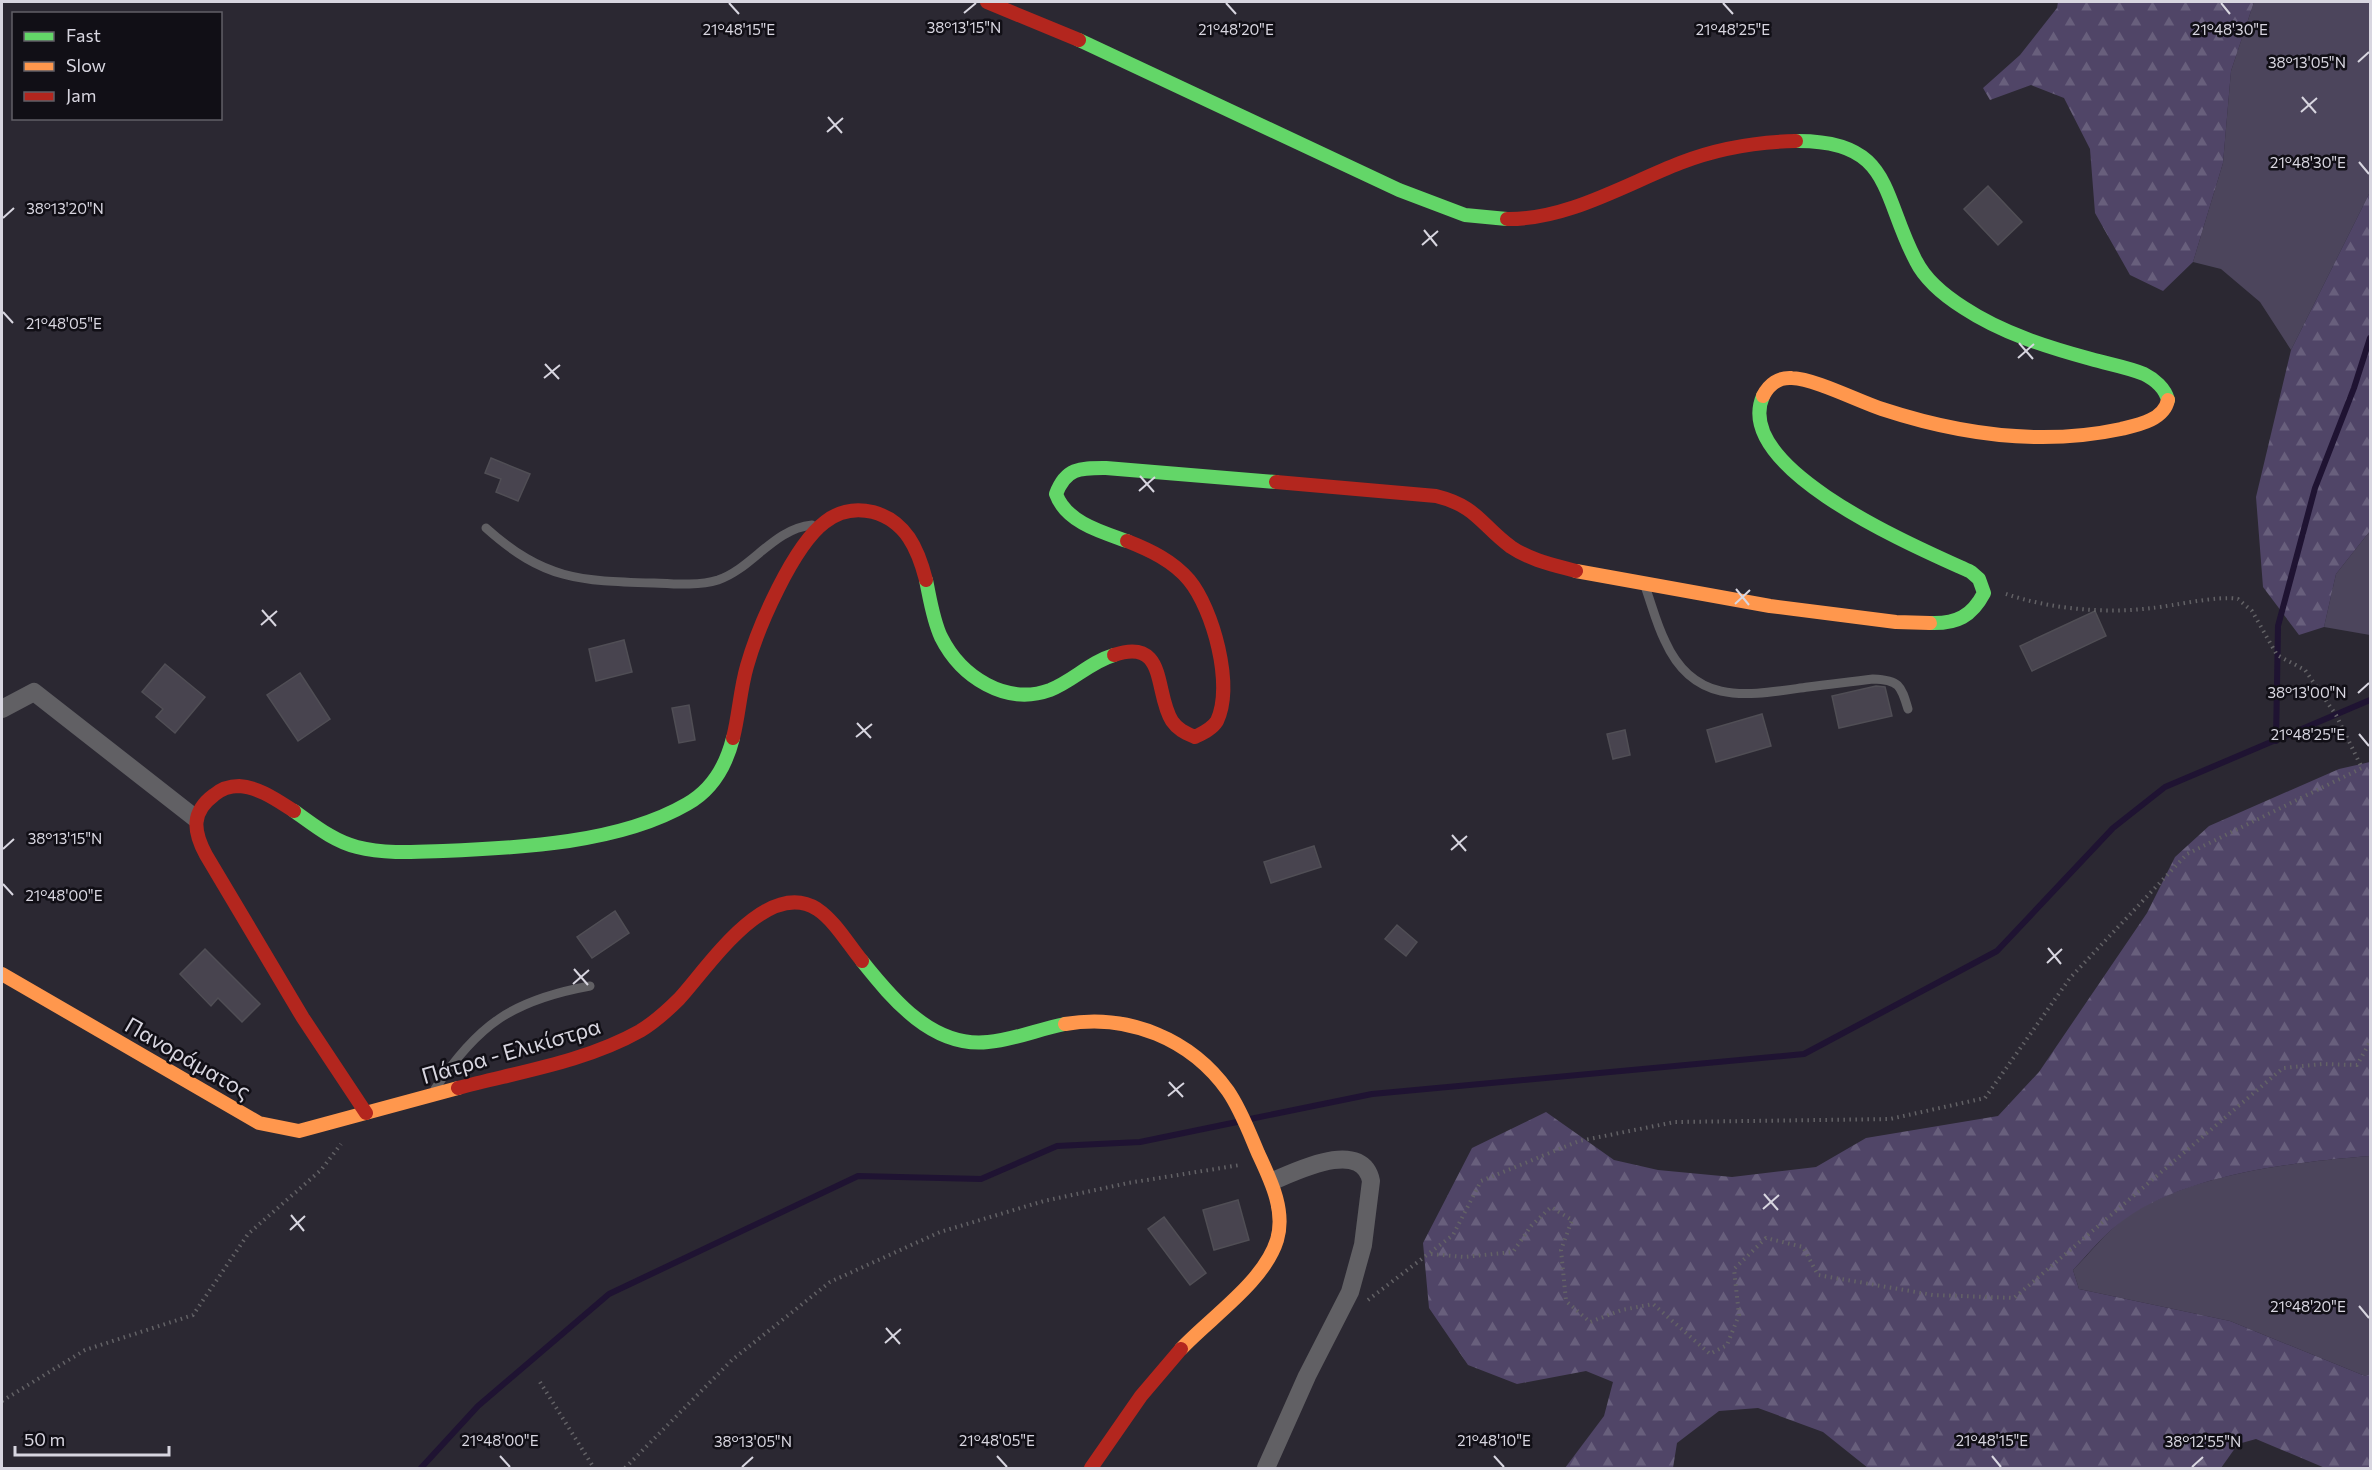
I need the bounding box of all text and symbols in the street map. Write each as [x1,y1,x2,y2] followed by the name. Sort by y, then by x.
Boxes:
[12,12,222,120] legend
[927,18,1001,36] text: 38°13'15"N
[703,20,775,38] text: 21°48'15"E
[1198,20,1274,38] text: 21°48'20"E
[1696,20,1770,38] text: 21°48'25"E
[2192,20,2268,38] text: 21°48'30"E
[66,24,101,46] text: Fast
[2268,53,2346,71] text: 38°13'05"N
[66,54,106,76] text: Slow
[66,84,96,106] text: Jam
[2270,153,2346,171] text: 21°48'30"E
[26,199,104,217] text: 38°13'20"N
[26,314,102,332] text: 21°48'05"E
[2267,683,2347,701] text: 38°13'00"N
[2271,725,2345,743] text: 21°48'25"E
[28,829,102,847] text: 38°13'15"N
[25,886,103,904] text: 21°48'00"E
[121,1011,256,1104] street label: Πανοράματος
[418,1012,604,1089] street label: Πάτρα - Ελικίστρα
[2270,1297,2346,1315] text: 21°48'20"E
[15,1419,170,1457] scale bar
[24,1428,65,1450] text: 50 m
[461,1431,539,1449] text: 21°48'00"E
[959,1431,1035,1449] text: 21°48'05"E
[1457,1431,1531,1449] text: 21°48'10"E
[1956,1431,2028,1449] text: 21°48'15"E
[714,1432,792,1450] text: 38°13'05"N
[2165,1432,2241,1450] text: 38°12'55"N

